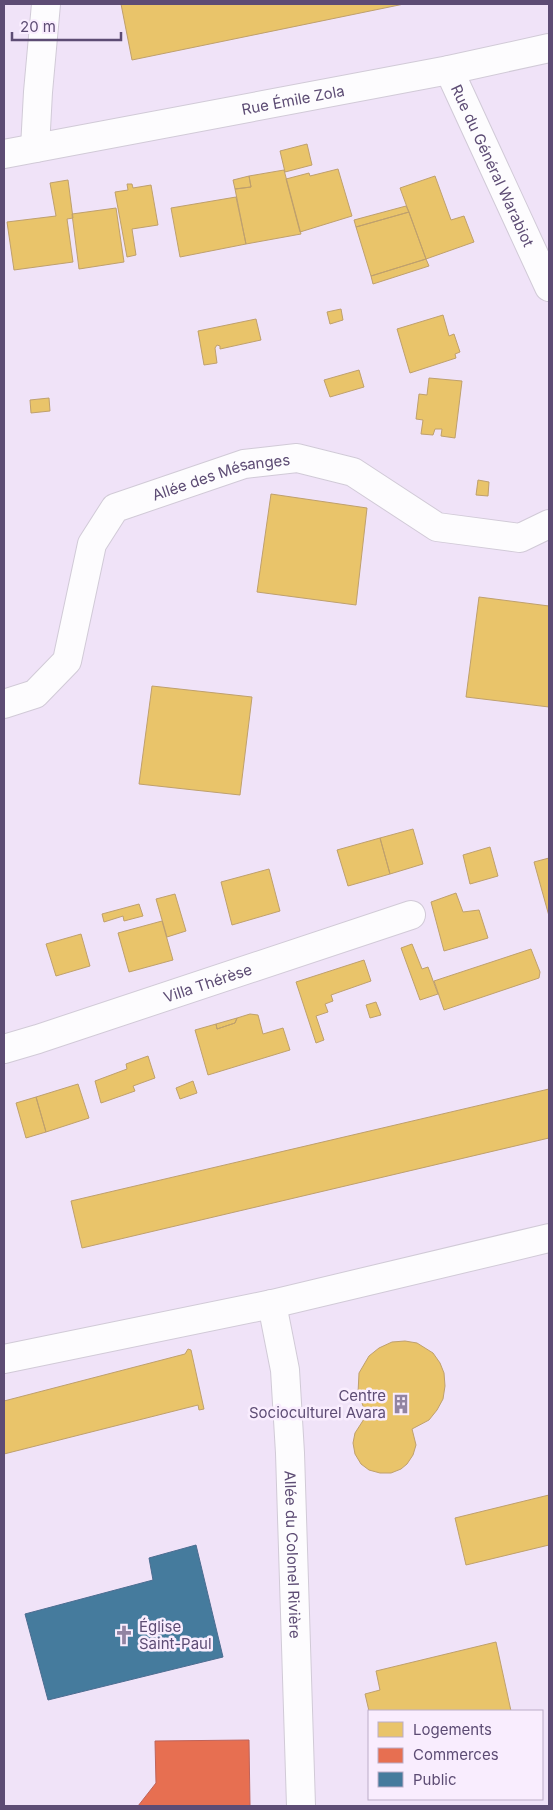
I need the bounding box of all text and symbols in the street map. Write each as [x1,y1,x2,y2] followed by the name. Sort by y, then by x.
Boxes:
[12,10,121,42] scale bar
[20,17,56,36] text: 20 m
[240,80,346,118] street label: Rue Émile Zola
[447,81,539,250] street label: Rue du Général Warabiot
[149,449,291,504] street label: Allée des Mésanges
[161,959,254,1006] street label: Villa Thérèse
[249,1386,386,1422] place label: Centre Socioculturel Avara
[390,1393,412,1415] building icon: Centre Socioculturel Avara
[281,1470,305,1639] street label: Allée du Colonel Rivière
[139,1617,212,1653] place label: Église Saint-Paul
[113,1624,135,1646] church icon: Église Saint-Paul
[368,1710,543,1800] legend
[413,1720,492,1739] text: Logements
[413,1745,499,1764] text: Commerces
[413,1770,456,1789] text: Public

